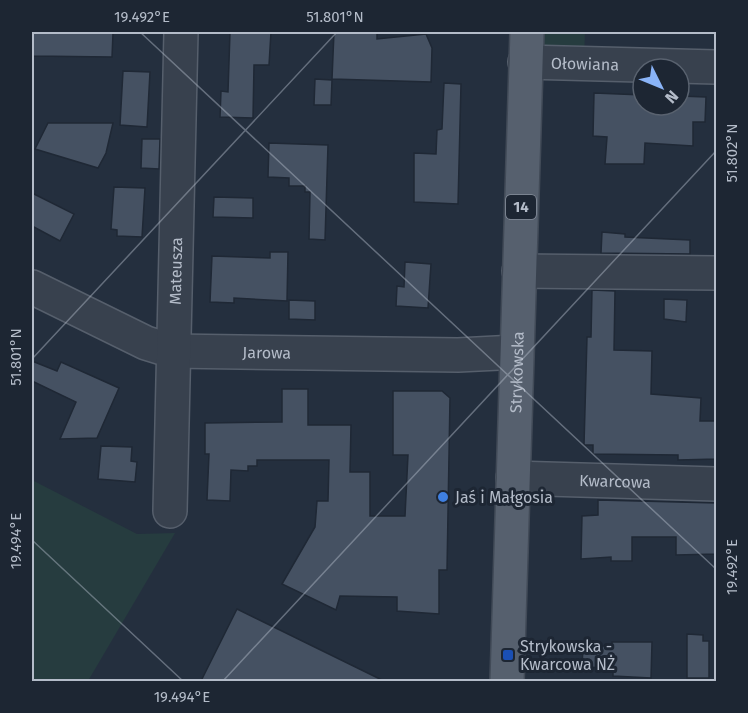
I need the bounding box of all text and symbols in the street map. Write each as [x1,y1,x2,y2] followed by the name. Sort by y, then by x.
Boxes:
[114,8,170,26] text: 19.492°E
[306,8,364,26] text: 51.801°N
[551,54,619,74] street label: Ołowiana
[631,57,691,117] north arrow
[661,87,682,107] text: N
[723,124,741,182] text: 51.802°N
[506,195,536,219] road number: 14
[166,237,186,305] street label: Mateusza
[7,328,25,386] text: 51.801°N
[506,331,528,413] street label: Strykowska
[242,343,291,363] street label: Jarowa
[579,471,651,492] street label: Kwarcowa
[455,488,553,507] place label: Jaś i Małgosia
[436,490,450,504] marker: Jaś i Małgosia
[7,513,25,569] text: 19.494°E
[723,539,741,595] text: 19.492°E
[520,637,615,674] place label: Strykowska - Kwarcowa NŻ
[501,648,515,662] marker: Strykowska - Kwarcowa NŻ
[154,688,210,706] text: 19.494°E

